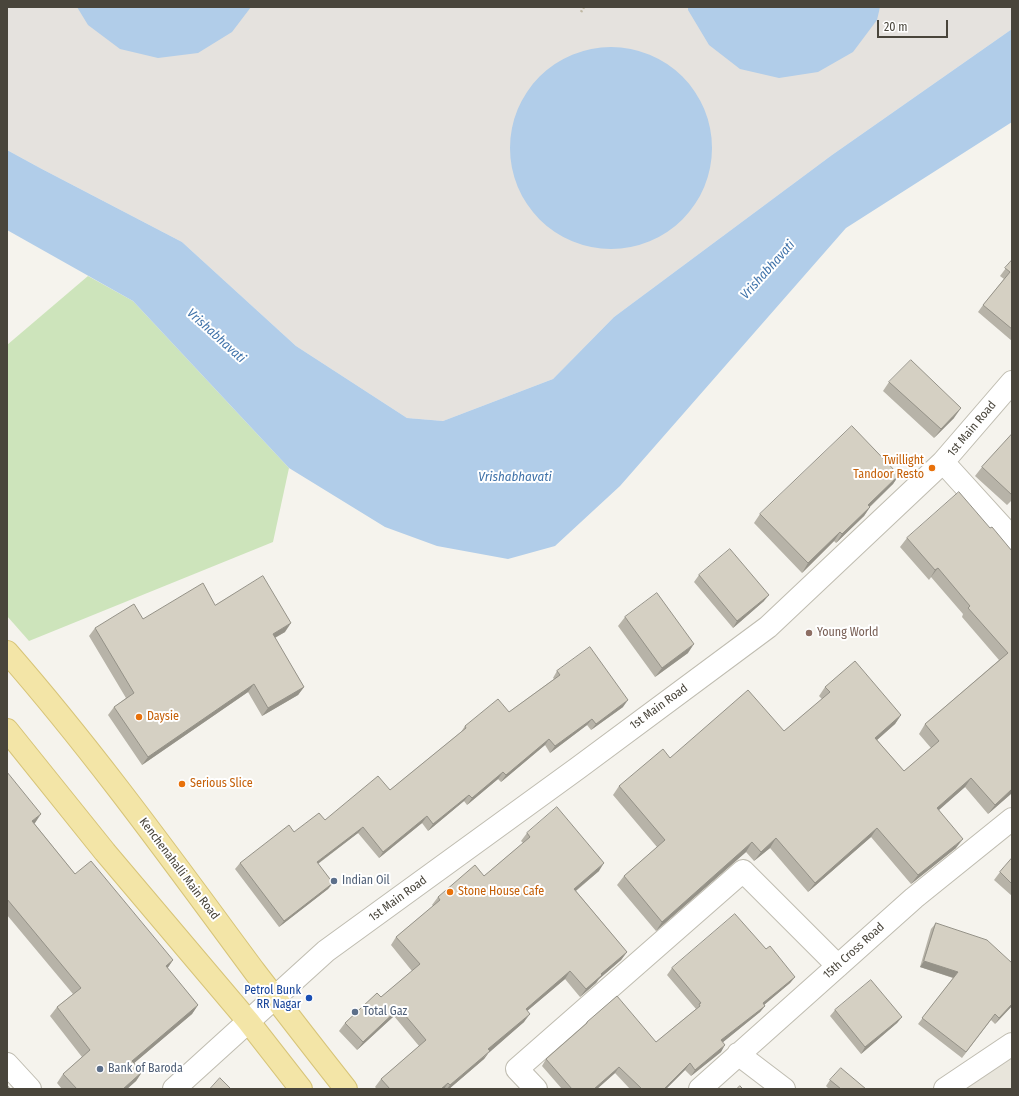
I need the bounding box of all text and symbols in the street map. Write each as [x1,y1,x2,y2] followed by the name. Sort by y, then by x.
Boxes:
[879,12,950,38] scale bar
[884,20,908,34] text: 20 m
[738,237,798,303] water label: Vrishabhavati
[183,306,249,366] water label: Vrishabhavati
[945,398,999,460] street label: 1st Main Road
[853,454,924,482] place label: Twillight Tandoor Resto
[927,463,937,473] marker: Twillight Tandoor Resto
[478,469,552,485] water label: Vrishabhavati
[817,626,879,640] place label: Young World
[804,628,814,638] marker: Young World
[627,681,691,733] street label: 1st Main Road
[147,710,179,724] place label: Daysie
[134,712,144,722] marker: Daysie
[190,777,253,791] place label: Serious Slice
[177,779,187,789] marker: Serious Slice
[136,815,222,923] street label: Kenchenahalli Main Road
[366,873,430,925] street label: 1st Main Road
[342,874,390,888] place label: Indian Oil
[329,876,339,886] marker: Indian Oil
[458,885,544,899] place label: Stone House Cafe
[445,887,455,897] marker: Stone House Cafe
[821,920,887,982] street label: 15th Cross Road
[244,984,301,1012] place label: Petrol Bunk RR Nagar
[304,993,314,1003] marker: Petrol Bunk RR Nagar
[363,1005,407,1019] place label: Total Gaz
[350,1007,360,1017] marker: Total Gaz
[108,1062,183,1076] place label: Bank of Baroda
[95,1064,105,1074] marker: Bank of Baroda

